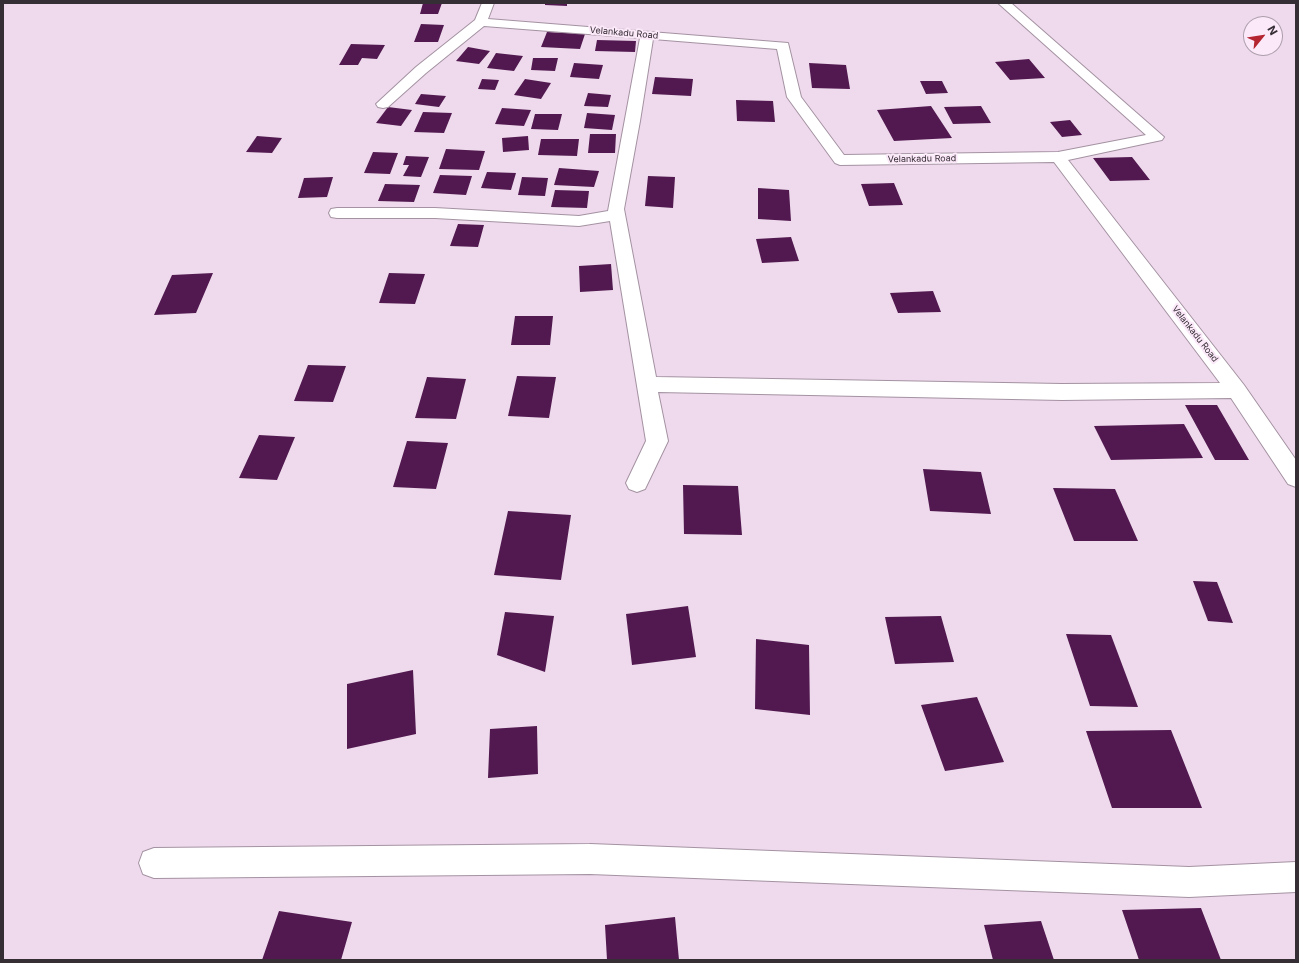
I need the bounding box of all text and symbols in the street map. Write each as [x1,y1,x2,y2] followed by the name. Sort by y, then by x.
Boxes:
[1243,16,1283,56] north arrow
[1264,23,1281,38] text: N
[589,25,659,41] street label: Velankadu Road
[888,153,956,165] street label: Velankadu Road
[1170,304,1220,364] street label: Velankadu Road

